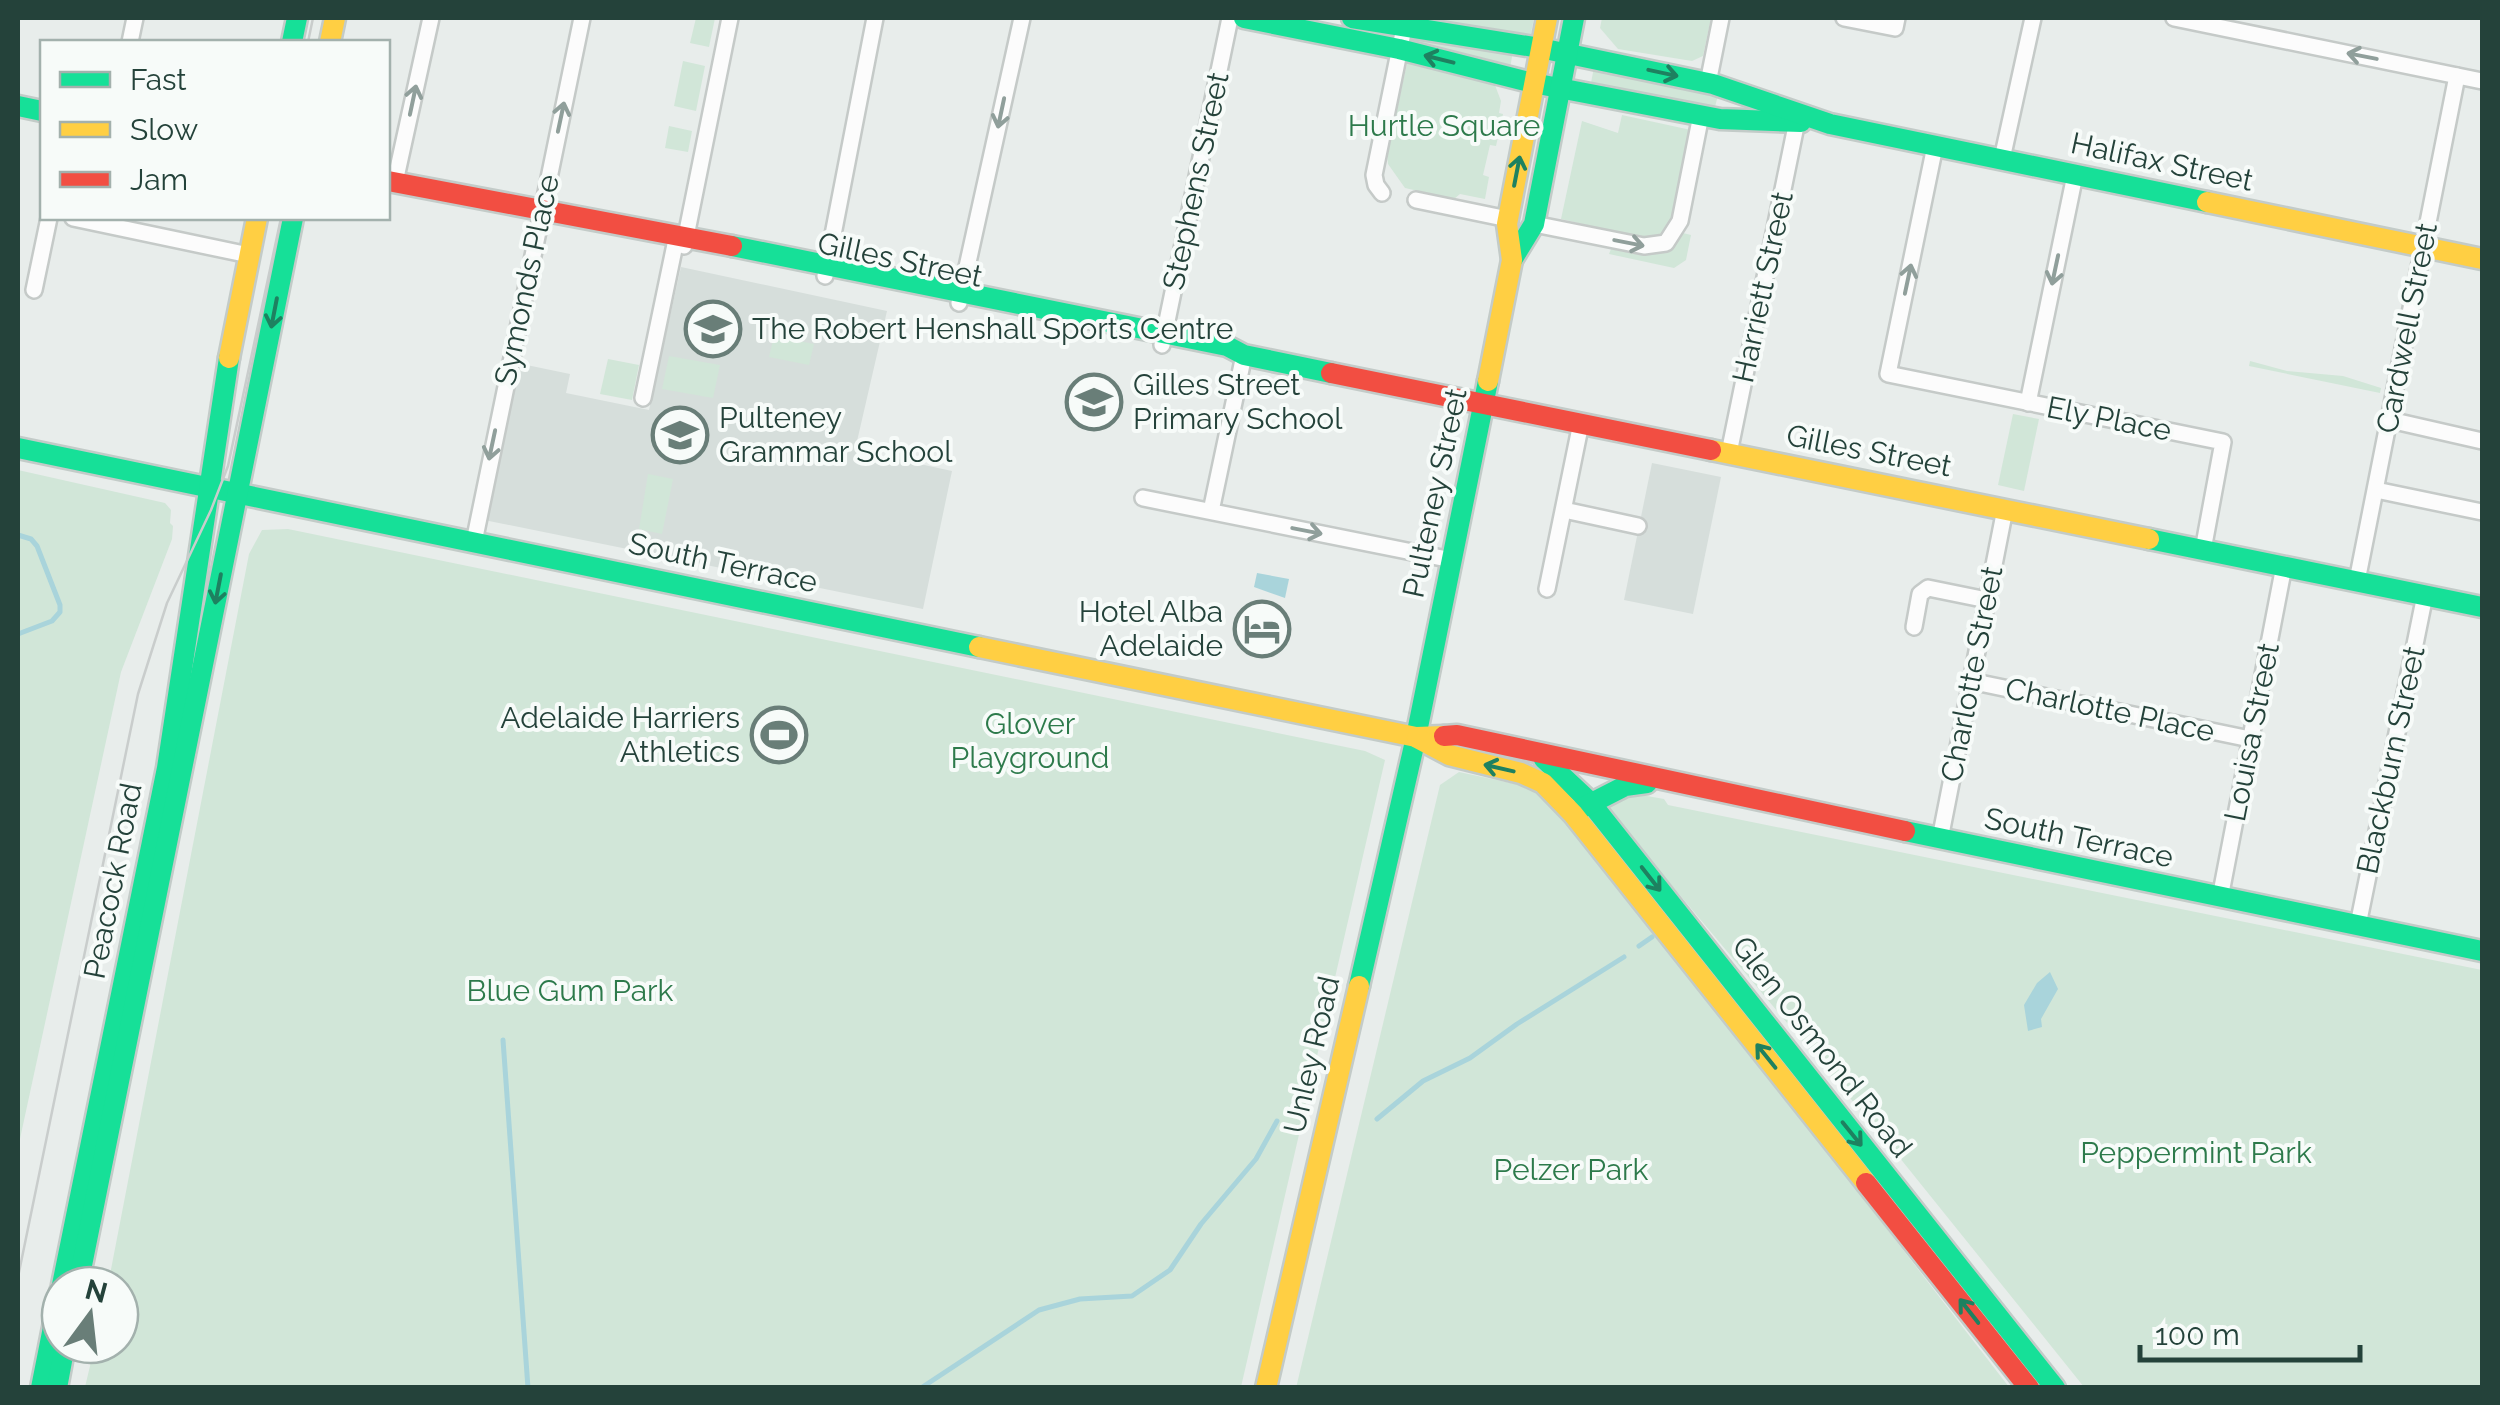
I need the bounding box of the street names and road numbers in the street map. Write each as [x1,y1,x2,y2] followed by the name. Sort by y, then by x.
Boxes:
[1155,69,1236,293] street label: Stephens Street
[2068,125,2256,198] street label: Halifax Street
[487,171,566,389] street label: Symonds Place
[1725,188,1800,386] street label: Harriett Street
[2369,220,2444,436] street label: Cardwell Street
[815,225,986,294] street label: Gilles Street
[1395,385,1474,601] street label: Pulteney Street
[2044,389,2174,448] street label: Ely Place
[1784,417,1955,484] street label: Gilles Street
[626,525,821,600] street label: South Terrace
[1933,563,2010,785] street label: Charlotte Street
[2217,640,2286,824] street label: Louisa Street
[2349,643,2432,877] street label: Blackburn Street
[2002,670,2218,749] street label: Charlotte Place
[76,780,149,982] street label: Peacock Road
[1982,800,2177,875] street label: South Terrace
[1725,929,1919,1164] street label: Glen Osmond Road
[1276,973,1347,1137] street label: Unley Road

